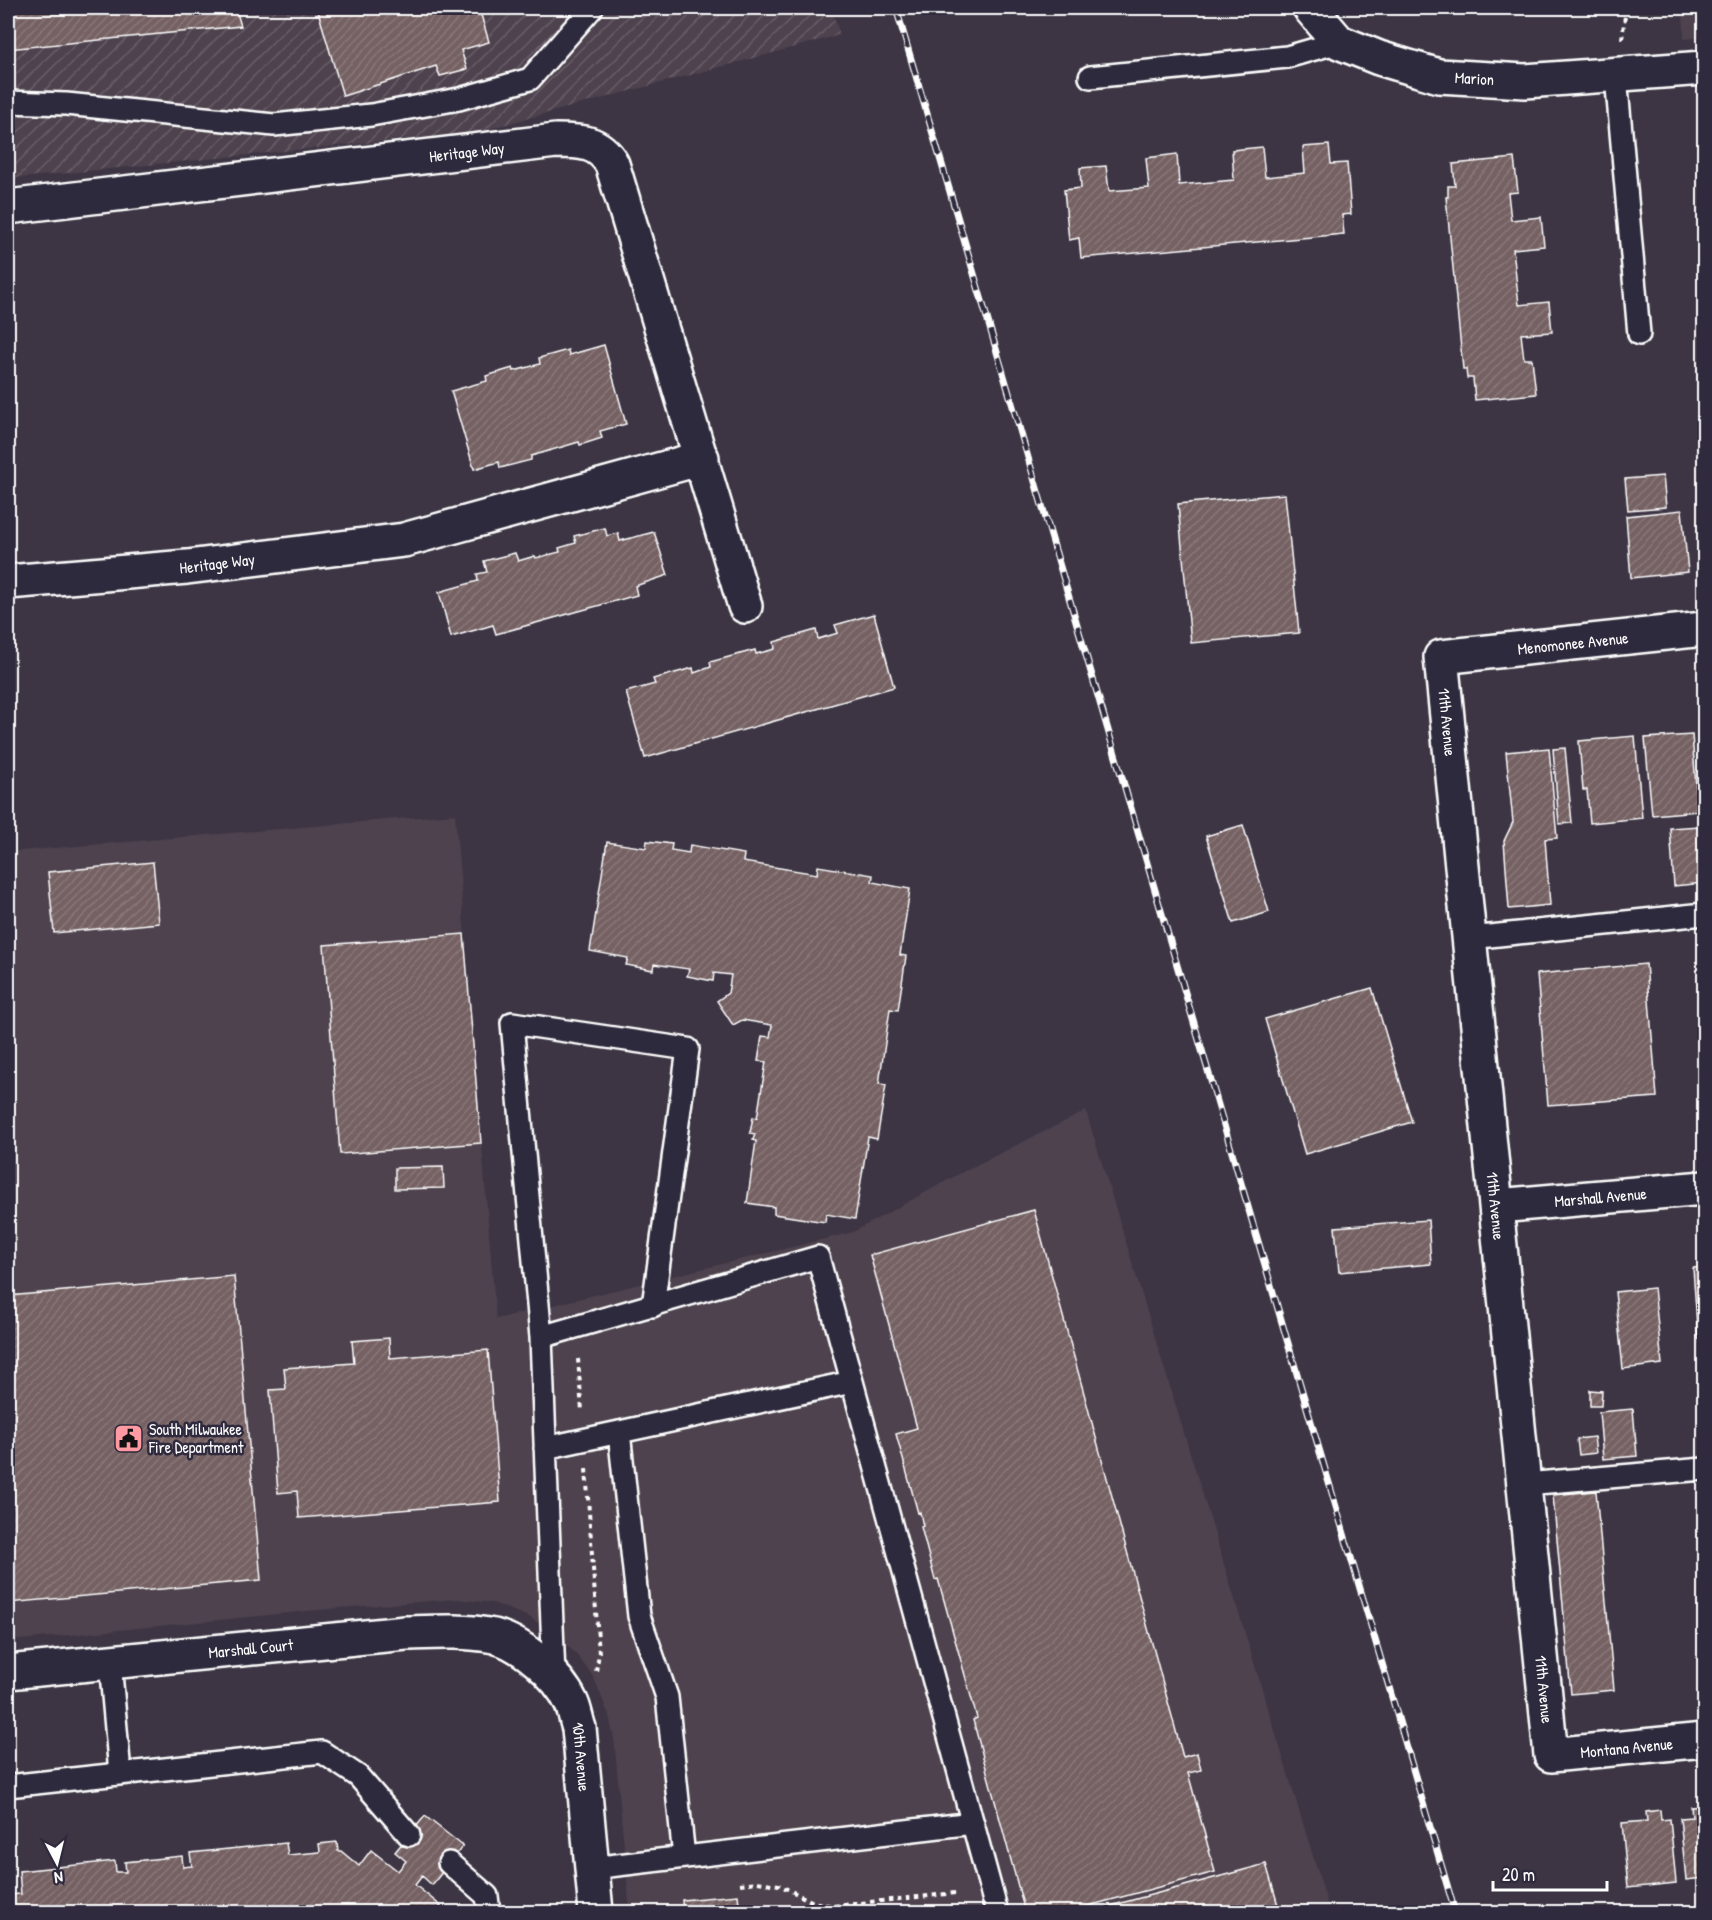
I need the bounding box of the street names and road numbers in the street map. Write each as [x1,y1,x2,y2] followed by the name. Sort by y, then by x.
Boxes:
[1454,66,1495,90] street label: Marion
[428,136,506,167] street label: Heritage Way
[179,548,256,579] street label: Heritage Way
[1517,626,1630,660] street label: Menomonee Avenue
[1433,687,1462,758] street label: 11th Avenue
[1482,1171,1510,1241] street label: 11th Avenue
[1554,1182,1648,1212] street label: Marshall Avenue
[207,1633,295,1663] street label: Marshall Court
[1530,1654,1559,1725] street label: 11th Avenue
[567,1719,596,1793] street label: 10th Avenue
[1579,1732,1675,1763] street label: Montana Avenue

